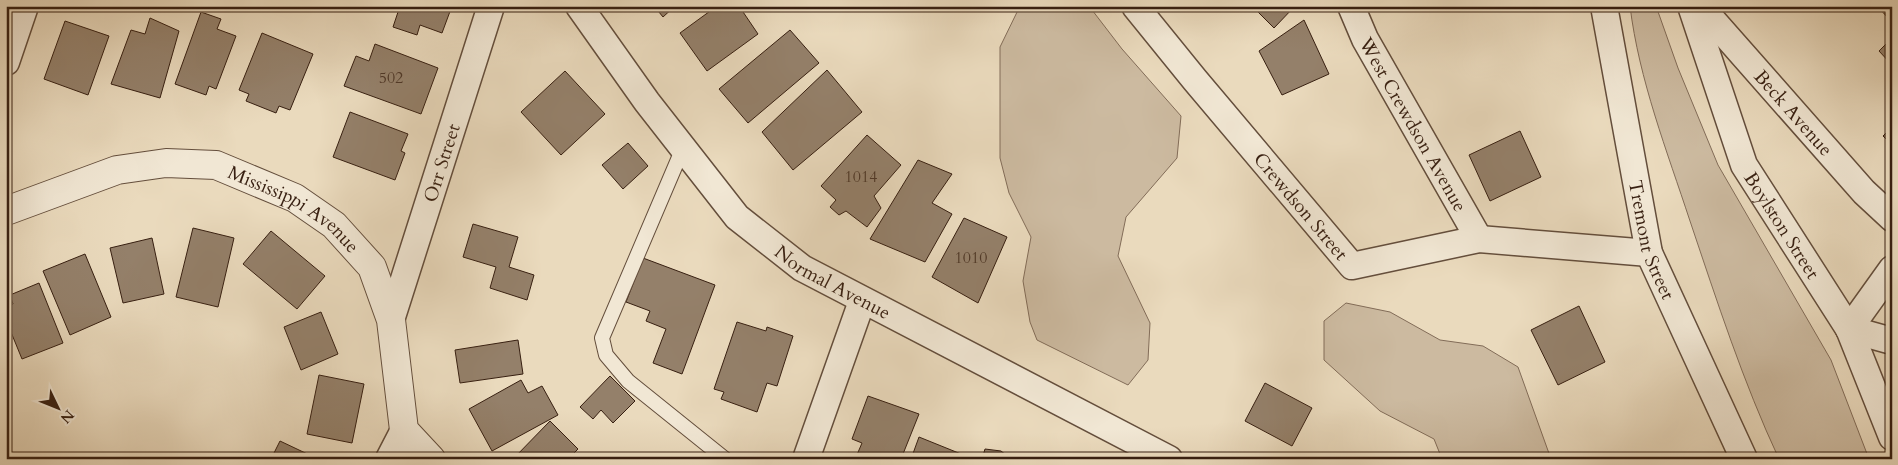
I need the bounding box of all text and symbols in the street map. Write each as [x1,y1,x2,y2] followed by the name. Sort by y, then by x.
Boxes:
[1352,32,1473,217] street label: West Crewdson Avenue
[1748,64,1838,162] street label: Beck Avenue
[379,67,403,89] house number: 502
[417,120,467,206] street label: Orr Street
[1247,147,1354,266] street label: Crewdson Street
[224,159,365,259] street label: Mississippi Avenue
[845,166,877,188] house number: 1014
[1738,167,1826,284] street label: Boylston Street
[1622,178,1681,304] street label: Tremont Street
[769,239,895,326] street label: Normal Avenue
[955,247,987,269] house number: 1010
[32,382,82,432] north arrow
[56,406,78,427] text: N

